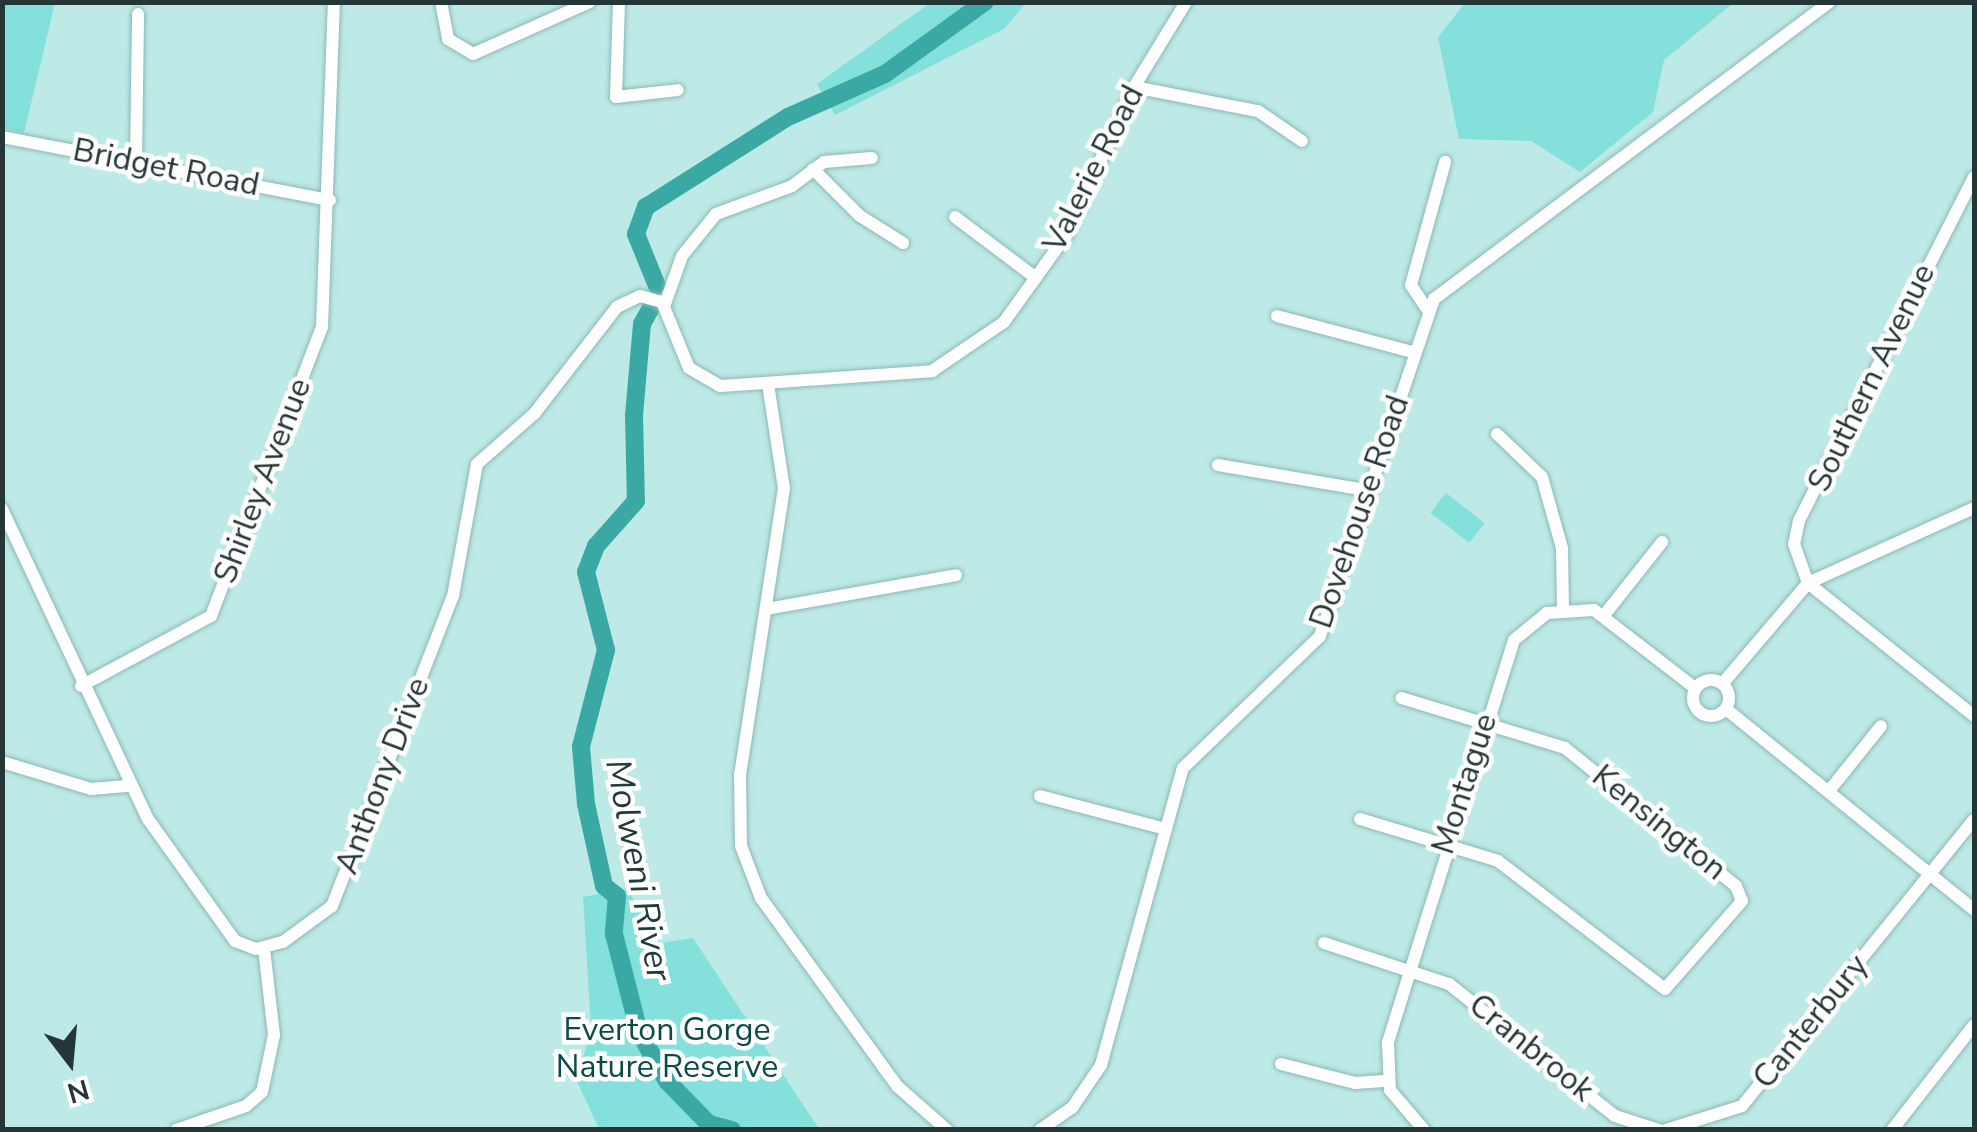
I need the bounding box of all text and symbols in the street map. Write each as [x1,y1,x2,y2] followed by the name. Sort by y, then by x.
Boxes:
[1036,79,1152,259] street label: Valerie Road
[70,131,262,205] street label: Bridget Road
[1800,258,1944,498] street label: Southern Avenue
[206,373,320,589] street label: Shirley Avenue
[1302,391,1418,633] street label: Dovehouse Road
[328,672,438,880] street label: Anthony Drive
[1424,709,1506,859] street label: Montague
[596,756,680,984] water label: Molweni River
[1584,757,1734,889] street label: Kensington
[1745,947,1877,1097] street label: Canterbury
[1461,986,1601,1110] street label: Cranbrook
[20,1012,120,1112] north arrow
[556,1012,778,1087] park label: Everton Gorge Nature Reserve
[63,1070,94,1112] text: N

